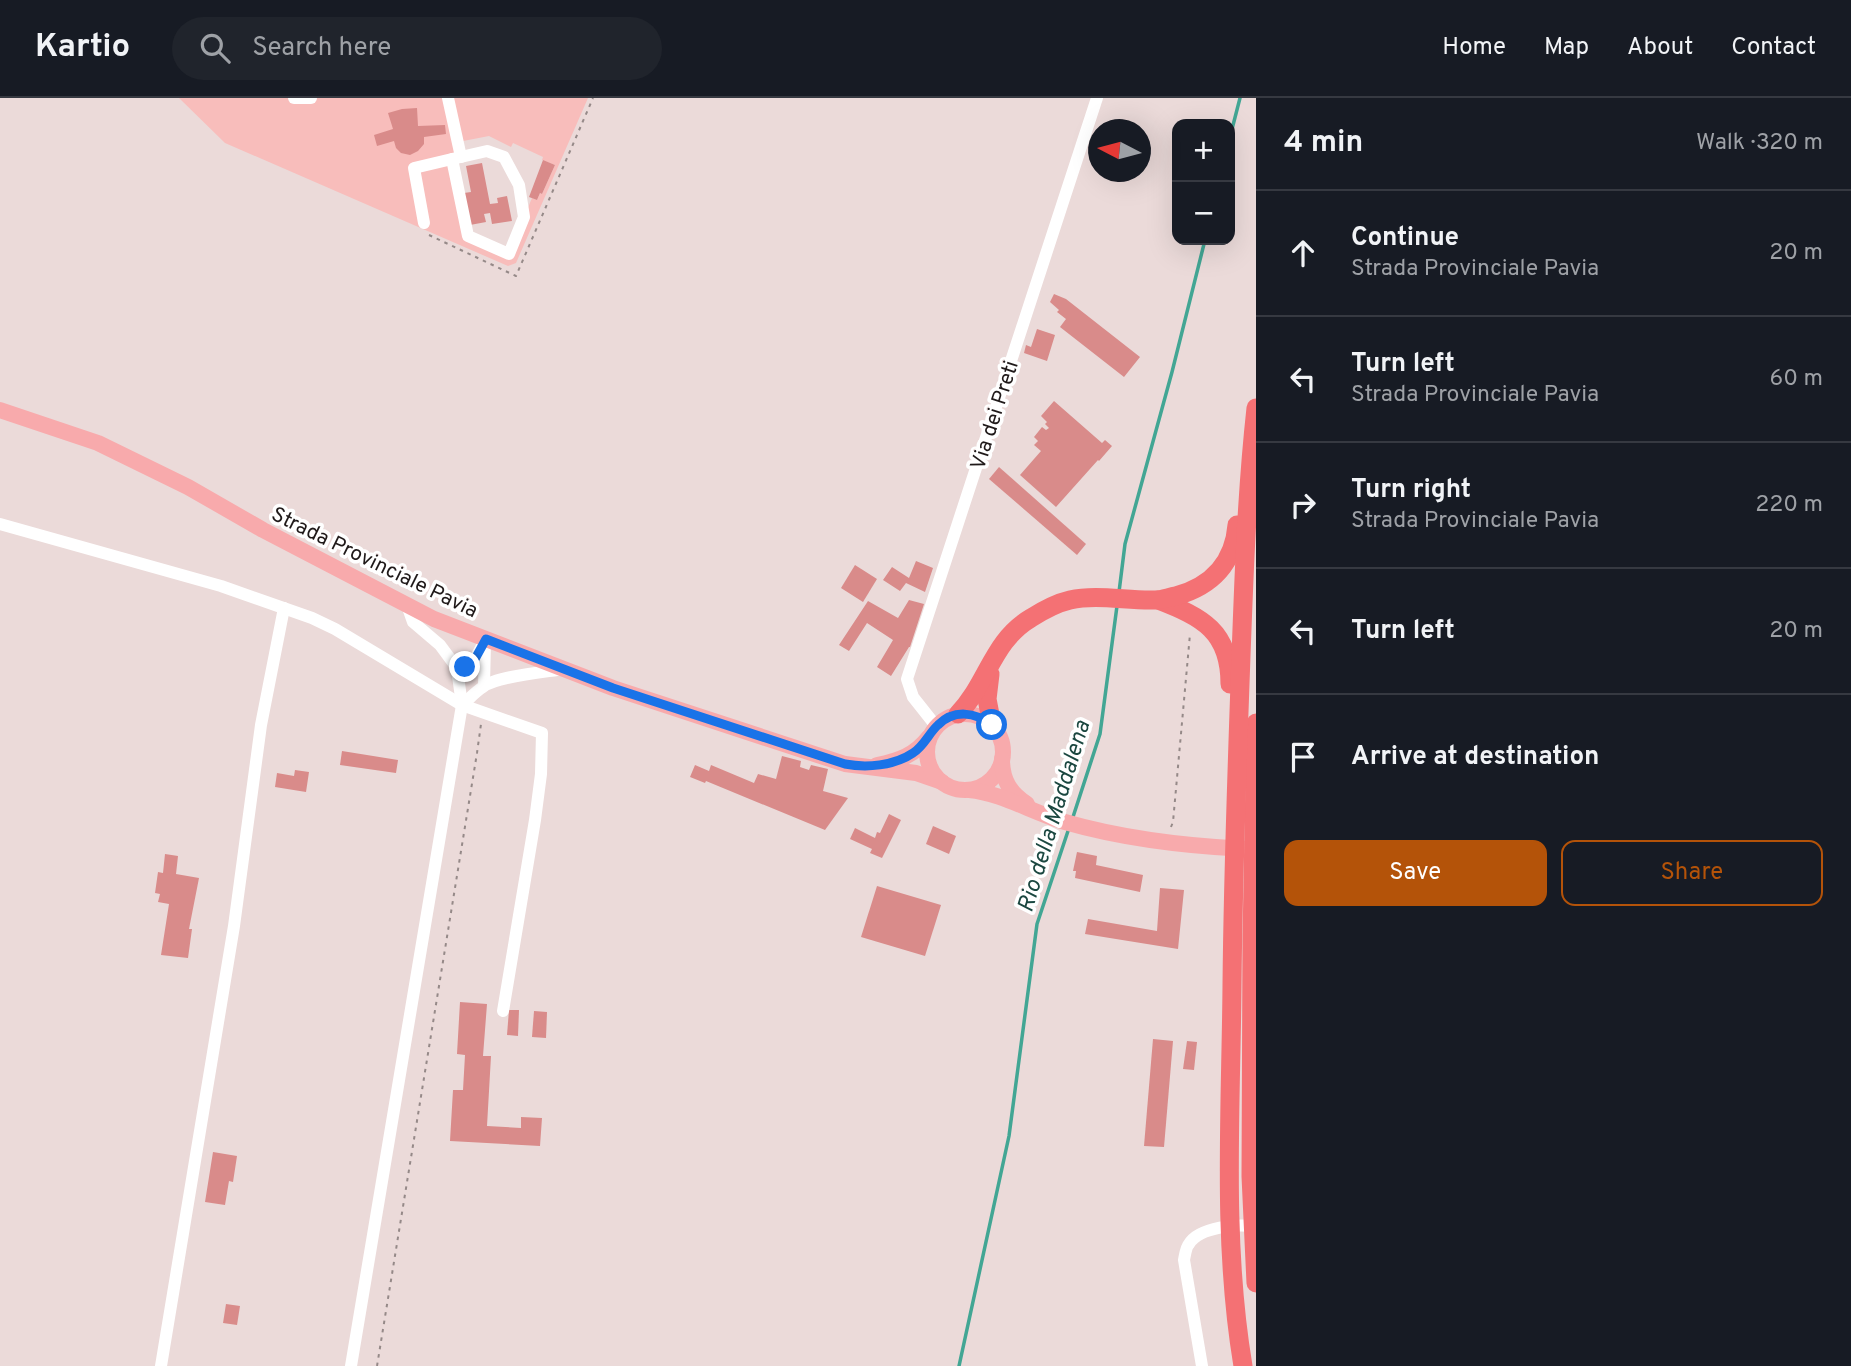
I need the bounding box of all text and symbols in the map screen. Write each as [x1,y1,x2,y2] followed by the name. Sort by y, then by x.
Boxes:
[172,17,662,80] search box
[35,27,130,69] text: Kartio
[196,29,234,67] icon: search
[252,32,391,65] text: Search here
[1442,33,1506,63] text: Home
[1544,33,1589,63] text: Map
[1627,33,1693,63] text: About
[1731,33,1816,63] text: Contact
[1088,119,1151,182] north arrow
[1172,119,1235,245] map controls
[1172,119,1235,182] button: +
[1284,125,1363,162] text: 4 min
[1696,129,1823,158] text: Walk · 320 m
[1172,182,1235,245] button: −
[1351,222,1459,255] text: Continue
[1284,234,1322,272] icon: ahead
[1769,239,1823,268] text: 20 m
[1351,255,1599,284] text: Strada Provinciale Pavia
[1351,348,1455,381] text: Turn left
[965,357,1026,473] street label: Via dei Preti
[1284,360,1322,398] icon: left
[1770,365,1823,394] text: 60 m
[1351,381,1599,410] text: Strada Provinciale Pavia
[1351,474,1471,507] text: Turn right
[1284,486,1322,524] icon: right
[1755,491,1823,520] text: 220 m
[267,502,482,625] street label: Strada Provinciale Pavia
[1351,507,1599,536] text: Strada Provinciale Pavia
[1284,612,1322,650] icon: left
[1351,615,1455,648] text: Turn left
[1769,617,1823,646] text: 20 m
[449,651,480,682] route end
[976,709,1007,740] route start
[1012,717,1098,916] water label: Rio della Maddalena
[1284,738,1322,776] icon: arrive
[1351,741,1599,774] text: Arrive at destination
[1284,840,1547,906] button: Save
[1561,840,1823,906] button: Share

